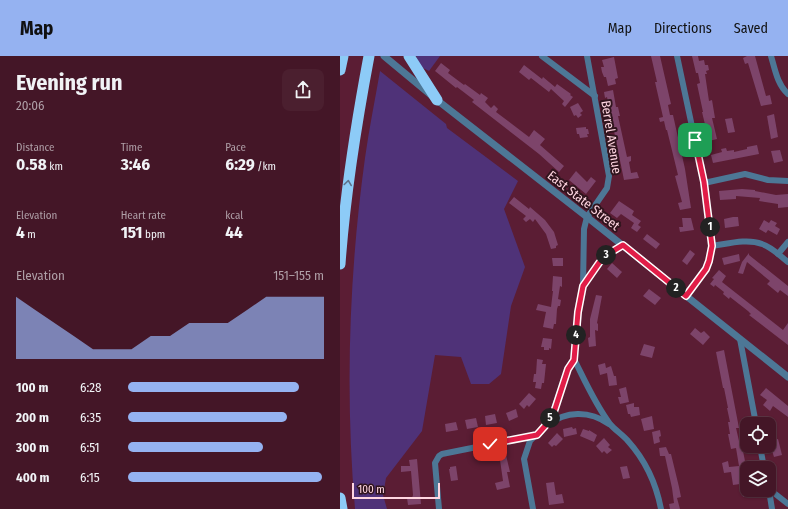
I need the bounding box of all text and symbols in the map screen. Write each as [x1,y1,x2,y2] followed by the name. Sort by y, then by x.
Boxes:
[20,17,53,40] text: Map
[608,20,632,37] text: Map
[654,20,712,37] text: Directions
[734,20,768,37] text: Saved
[16,69,123,96] text: Evening run
[282,69,324,111] button: share
[16,98,44,113] text: 20:06
[598,99,625,175] street label: Berrel Avenue
[678,123,712,157] pin
[684,129,706,151] icon: arrive
[16,141,55,154] text: Distance
[121,141,142,154] text: Time
[225,141,246,154] text: Pace
[16,154,47,175] text: 0.58
[121,154,150,175] text: 3:46
[225,154,255,175] text: 6:29
[47,160,63,173] text: km
[255,160,276,173] text: /km
[545,168,623,234] street label: East State Street
[343,180,352,186] one-way arrow
[16,209,57,222] text: Elevation
[121,209,166,222] text: Heart rate
[225,209,243,222] text: kcal
[700,217,720,237] pin: 1
[708,220,712,233] text: 1
[16,222,25,243] text: 4
[121,222,142,243] text: 151
[225,222,243,243] text: 44
[25,228,36,241] text: m
[142,228,165,241] text: bpm
[596,245,616,265] pin: 3
[603,248,609,261] text: 3
[16,268,65,283] text: Elevation
[273,268,324,283] text: 151–155 m
[666,278,686,298] pin: 2
[673,281,679,294] text: 2
[566,325,586,345] pin: 4
[573,328,579,341] text: 4
[16,380,48,395] text: 100 m
[80,380,101,395] text: 6:28
[540,408,560,428] pin: 5
[16,410,49,425] text: 200 m
[80,410,101,425] text: 6:35
[547,411,553,424] text: 5
[740,417,776,497] map controls
[740,417,776,453] button: locate
[473,427,507,461] pin
[479,433,501,455] icon: check
[16,440,49,455] text: 300 m
[80,440,100,455] text: 6:51
[740,461,776,497] button: layers
[16,470,50,485] text: 400 m
[80,470,100,485] text: 6:15
[352,481,440,500] scale bar
[358,483,385,496] text: 100 m

